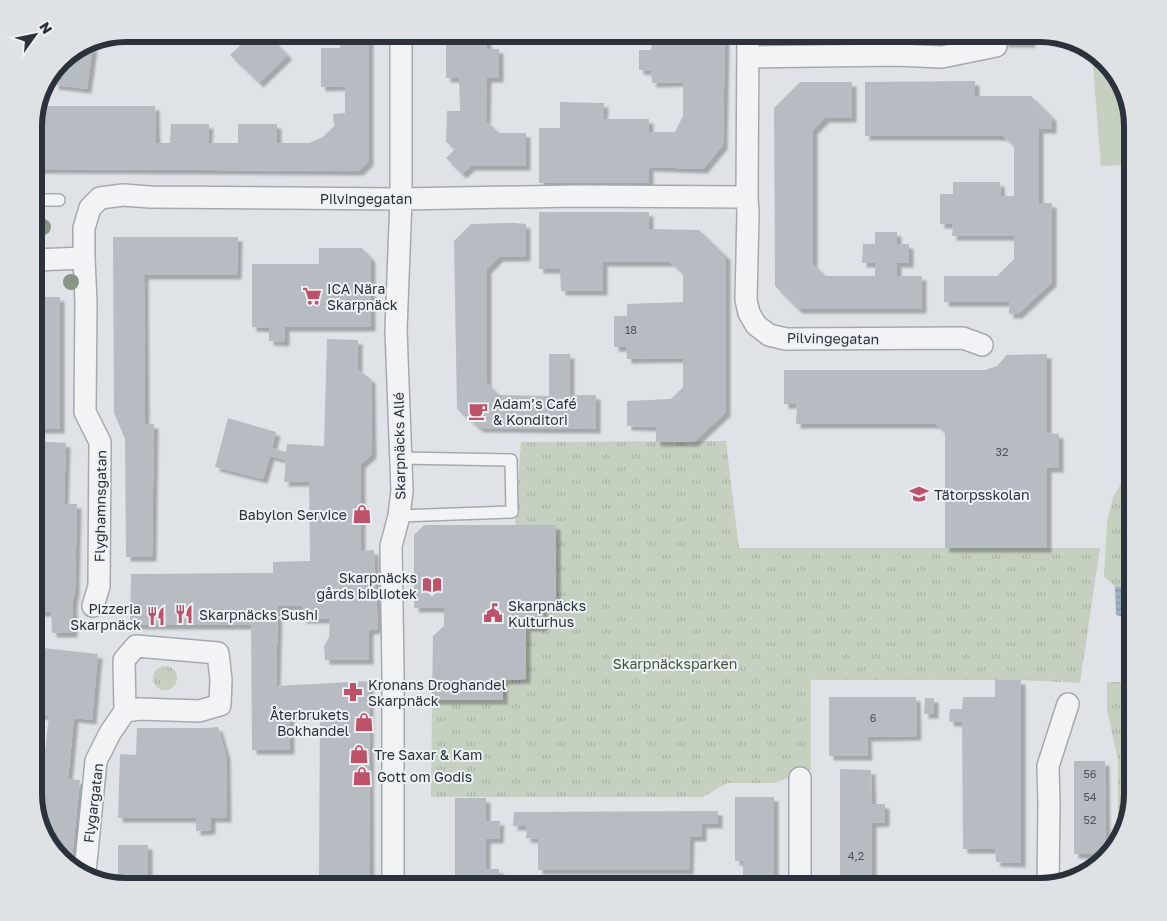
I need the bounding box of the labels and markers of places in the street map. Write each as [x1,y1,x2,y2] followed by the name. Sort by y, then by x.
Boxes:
[327,280,398,313] place label: ICA Nära Skarpnäck
[301,285,323,307] supermarket icon: ICA Nära Skarpnäck
[493,395,577,428] place label: Adam’s Café & Konditori
[467,400,489,422] cafe icon: Adam’s Café & Konditori
[908,483,930,505] school or university icon: Tätorpsskolan
[934,486,1030,503] place label: Tätorpsskolan
[351,503,373,525] shop icon: Babylon Service
[238,506,347,523] place label: Babylon Service
[316,569,417,602] place label: Skarpnäcks gårds bibliotek
[421,574,443,596] library icon: Skarpnäcks gårds bibliotek
[508,597,586,630] place label: Skarpnäcks Kulturhus
[70,600,141,633] place label: Pizzeria Skarpnäck
[482,602,504,624] public building icon: Skarpnäcks Kulturhus
[173,603,195,625] restaurant icon: Skarpnäcks Sushi
[145,605,167,627] restaurant icon: Pizzeria Skarpnäck
[199,606,318,623] place label: Skarpnäcks Sushi
[368,676,506,709] place label: Kronans Droghandel Skarpnäck
[342,681,364,703] pharmacy icon: Kronans Droghandel Skarpnäck
[270,706,349,739] place label: Återbrukets Bokhandel
[353,711,375,733] shop icon: Återbrukets Bokhandel
[348,743,370,765] shop icon: Tre Saxar & Kam
[374,746,482,763] place label: Tre Saxar & Kam
[351,765,373,787] shop icon: Gott om Godis
[377,768,472,785] place label: Gott om Godis

